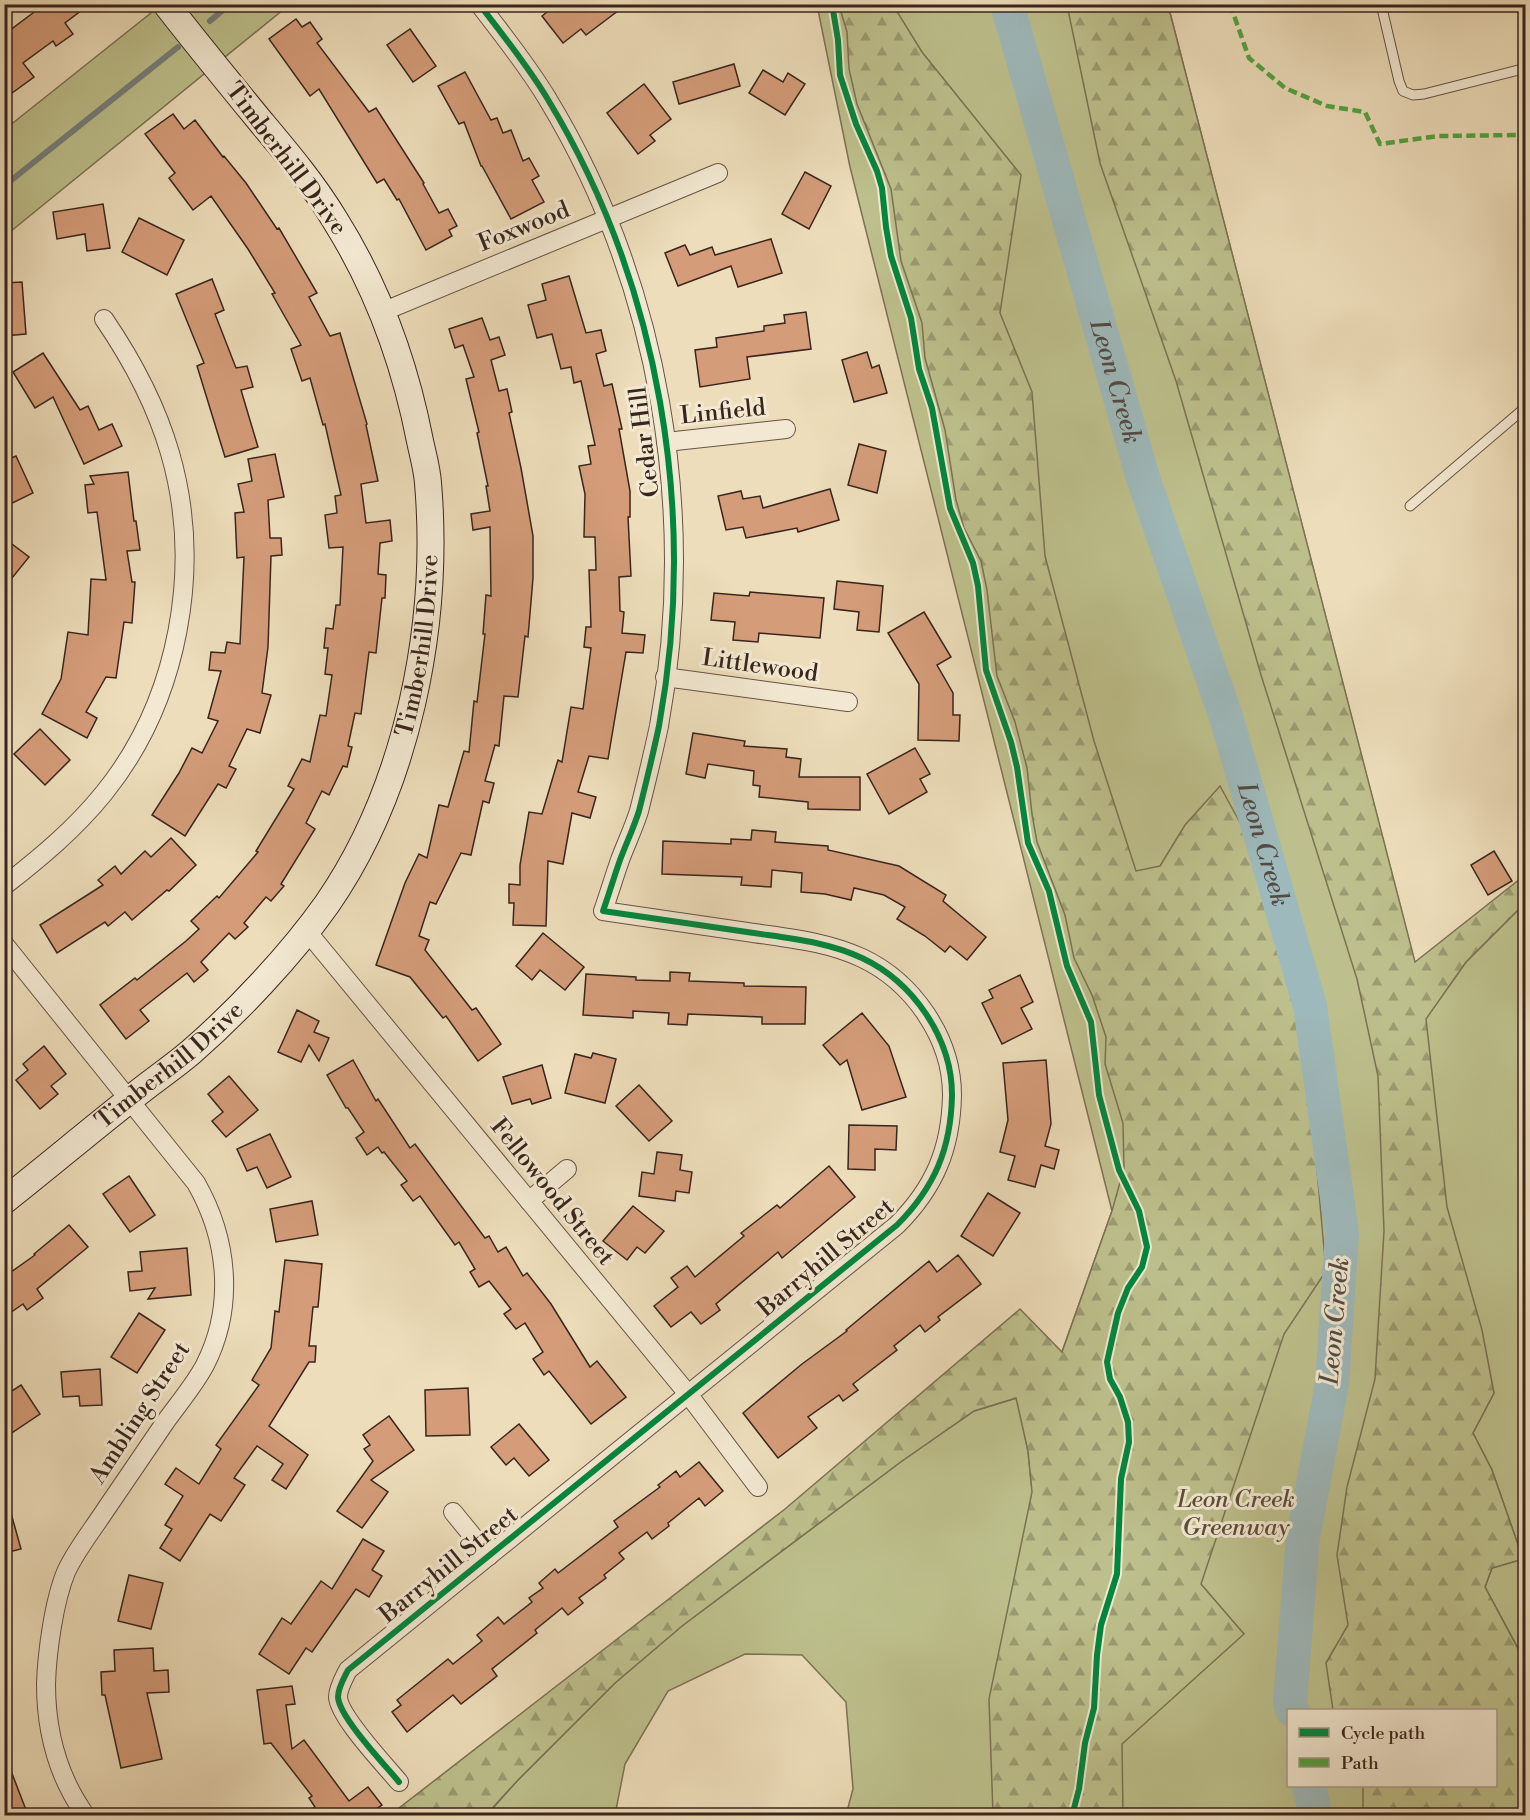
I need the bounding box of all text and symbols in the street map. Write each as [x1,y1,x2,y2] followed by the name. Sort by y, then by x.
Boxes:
[219,77,353,241] street label: Timberhill Drive
[474,195,575,259] street label: Foxwood
[1082,315,1148,447] water label: Leon Creek
[623,385,667,499] street label: Cedar Hill
[679,393,768,431] street label: Linfield
[389,554,445,740] street label: Timberhill Drive
[700,643,820,689] street label: Littlewood
[1230,778,1296,910] water label: Leon Creek
[89,996,250,1136] street label: Timberhill Drive
[484,1112,621,1272] street label: Fellowood Street
[751,1192,901,1325] street label: Barryhill Street
[1313,1256,1356,1387] water label: Leon Creek
[82,1336,197,1490] street label: Ambling Street
[1176,1485,1295,1543] park label: Leon Creek Greenway
[373,1500,525,1631] street label: Barryhill Street
[1287,1709,1497,1787] legend
[1341,1722,1425,1745] text: Cycle path
[1341,1752,1379,1775] text: Path

